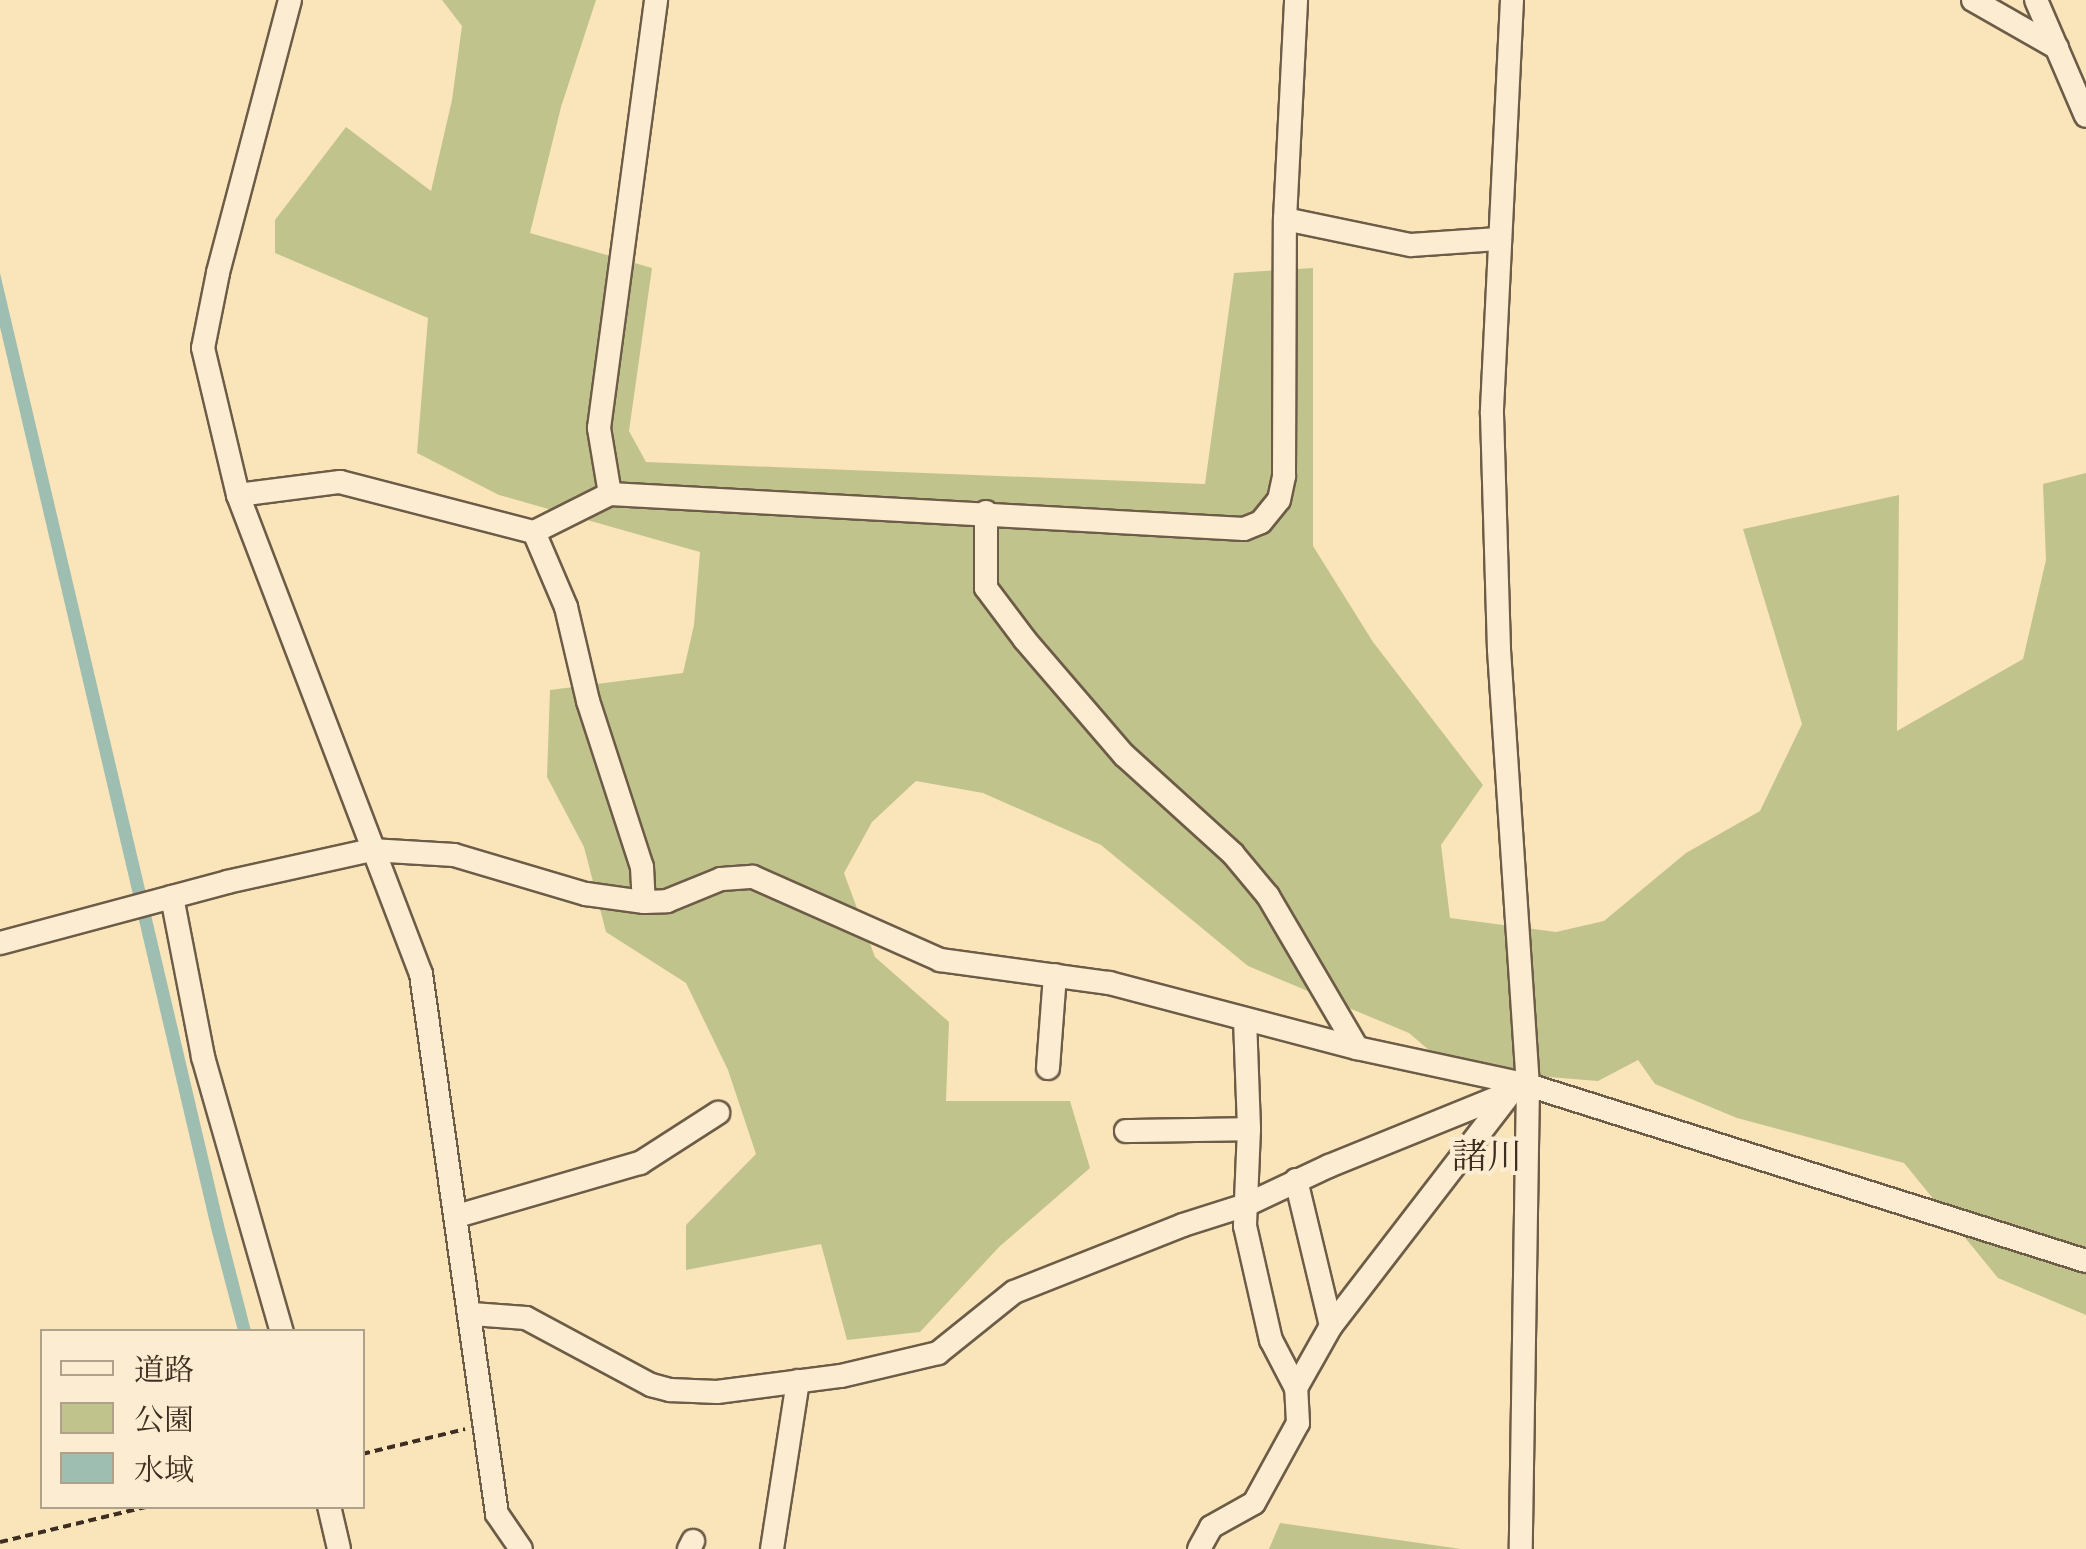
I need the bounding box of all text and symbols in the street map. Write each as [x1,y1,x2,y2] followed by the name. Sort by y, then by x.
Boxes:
[1452,1138,1522,1180] district label: 諸川
[40,1329,365,1509] legend
[134,1357,194,1387] text: 道路
[134,1407,194,1437] text: 公園
[134,1457,194,1487] text: 水域

